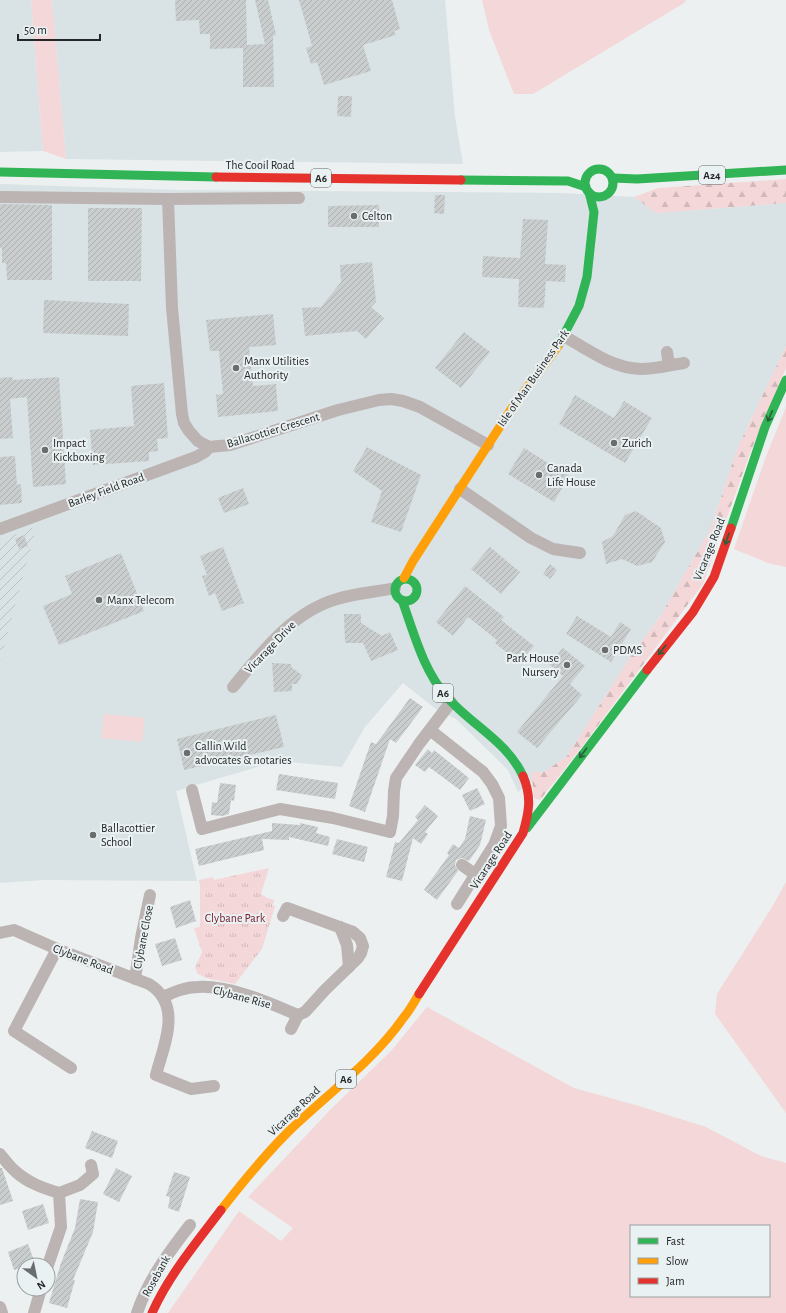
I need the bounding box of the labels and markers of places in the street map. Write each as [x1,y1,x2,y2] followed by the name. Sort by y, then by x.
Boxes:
[362,210,392,222] place label: Celton
[349,211,359,221] marker: Celton
[244,355,309,382] place label: Manx Utilities Authority
[231,363,241,373] marker: Manx Utilities Authority
[53,437,105,463] place label: Impact Kickboxing
[622,437,652,449] place label: Zurich
[609,438,619,448] marker: Zurich
[40,445,50,455] marker: Impact Kickboxing
[547,462,596,488] place label: Canada Life House
[534,470,544,480] marker: Canada Life House
[107,594,174,606] place label: Manx Telecom
[94,595,104,605] marker: Manx Telecom
[613,644,642,656] place label: PDMS
[600,645,610,655] marker: PDMS
[506,652,559,679] place label: Park House Nursery
[562,660,572,670] marker: Park House Nursery
[195,740,292,766] place label: Callin Wild advocates & notaries
[182,748,192,758] marker: Callin Wild advocates & notaries
[101,822,155,848] place label: Ballacottier School
[88,830,98,840] marker: Ballacottier School

